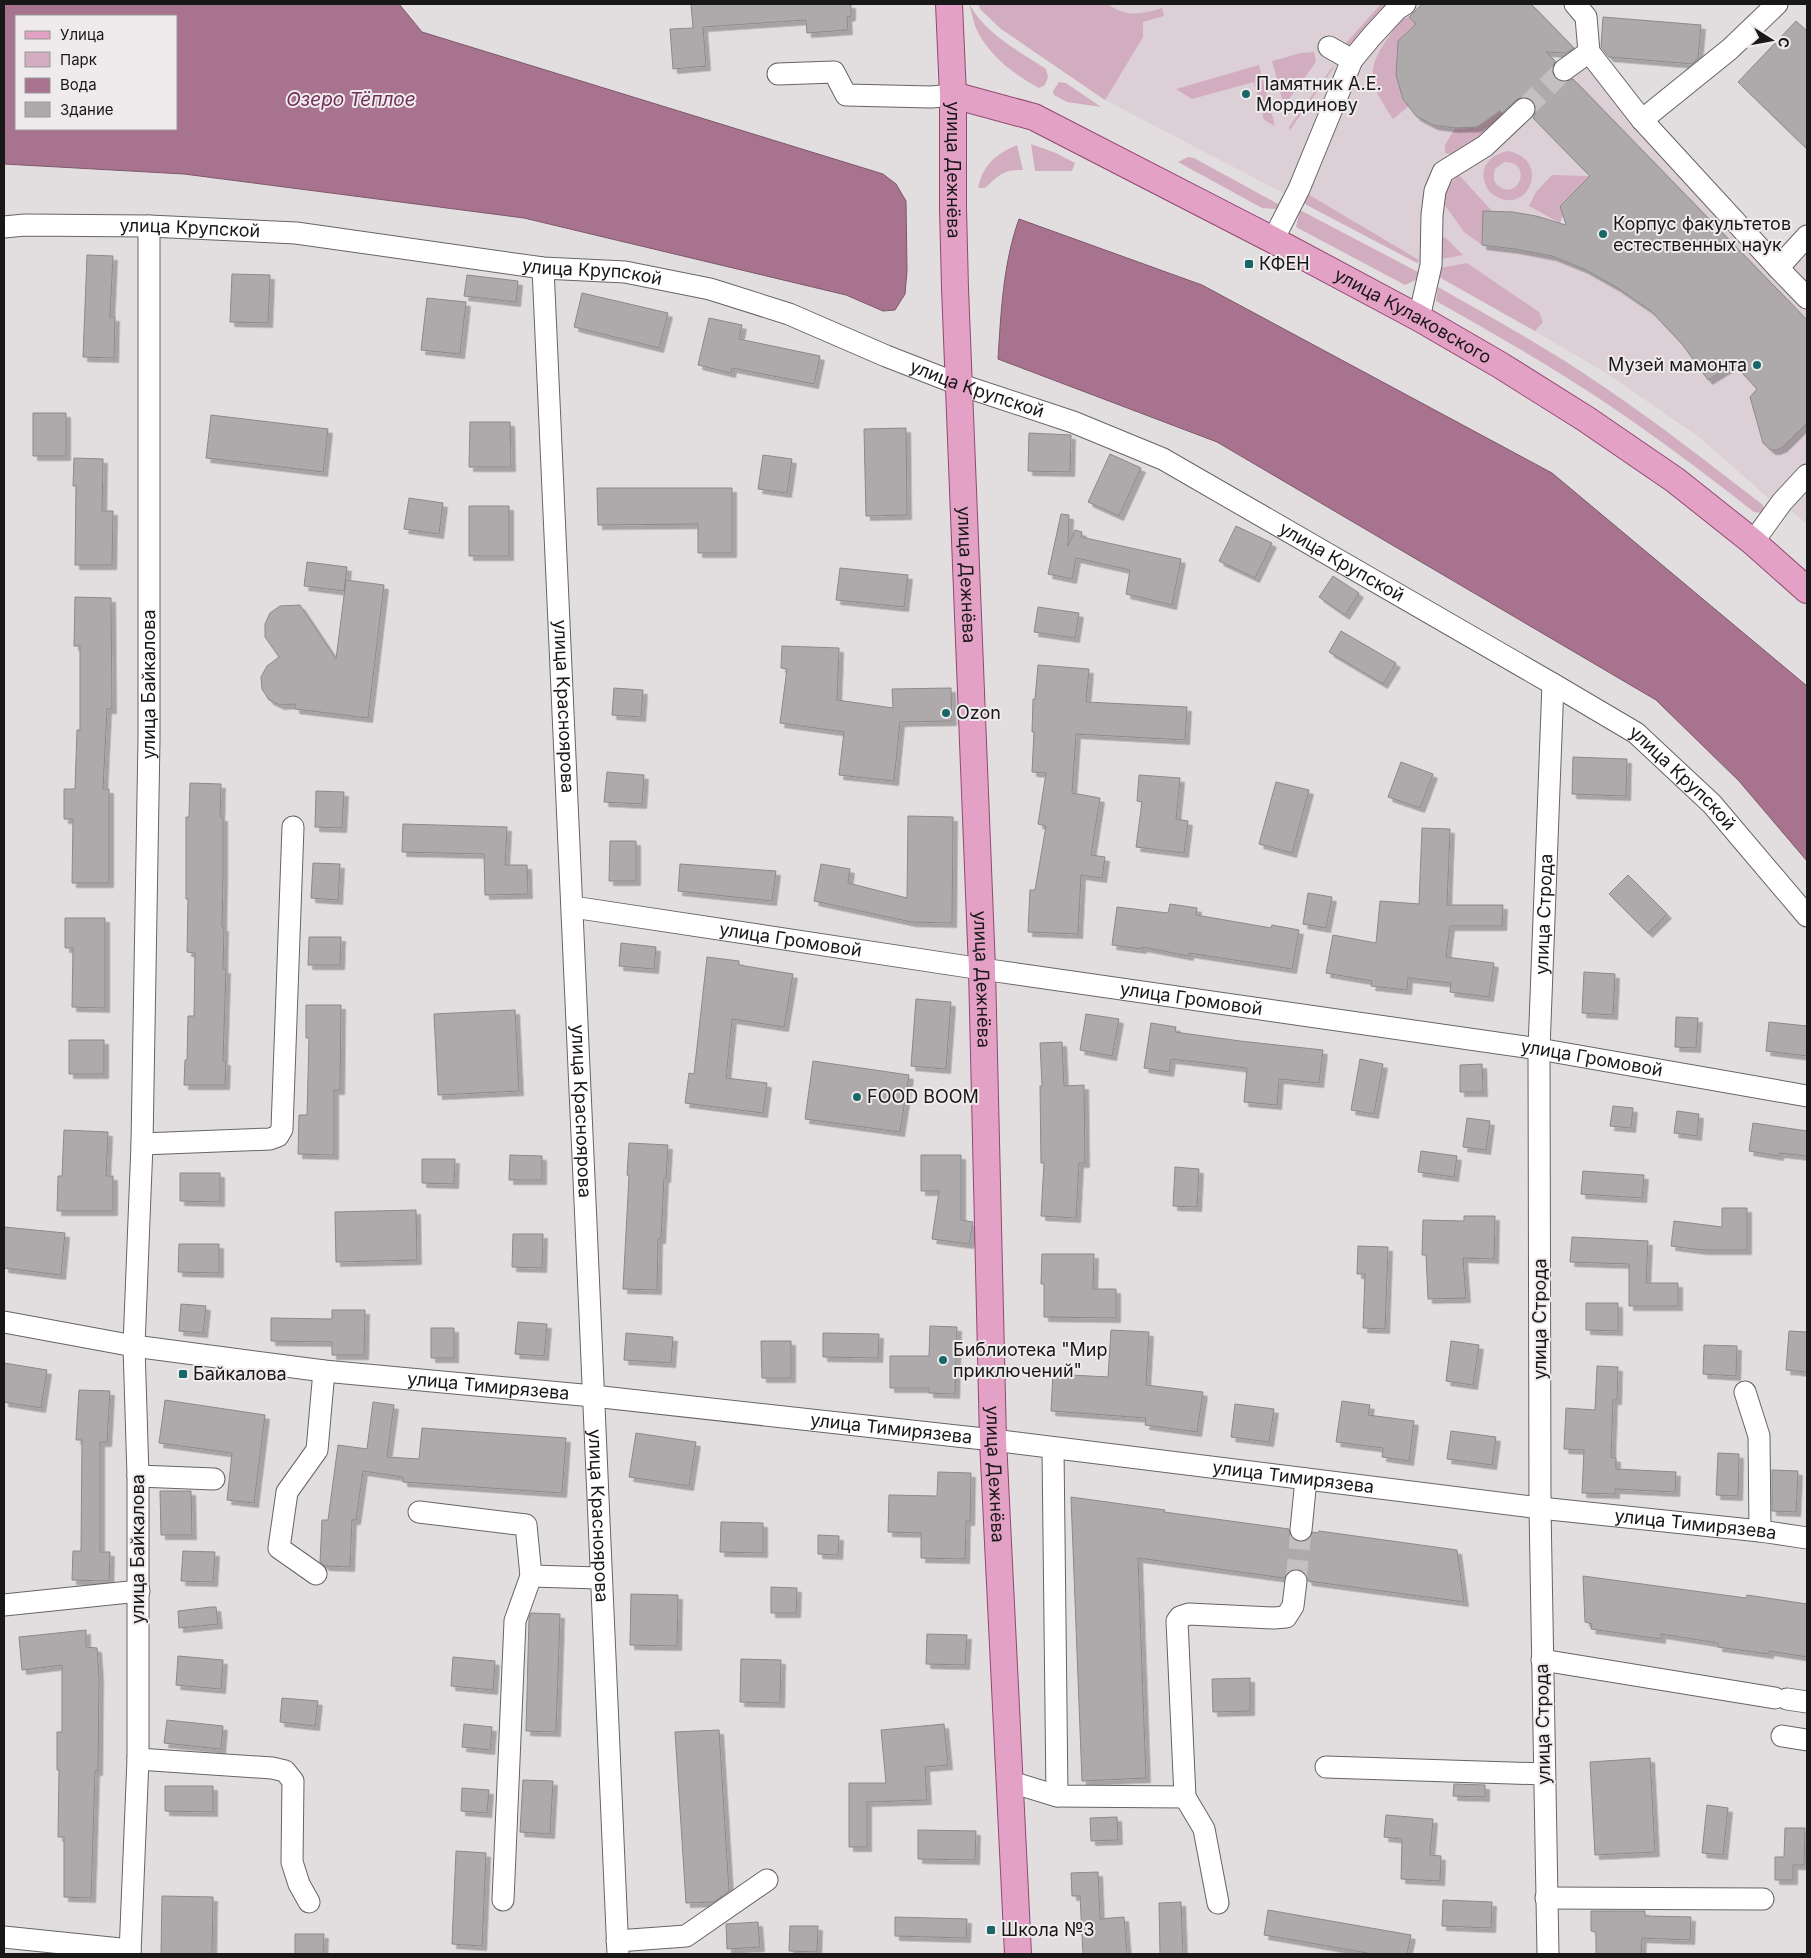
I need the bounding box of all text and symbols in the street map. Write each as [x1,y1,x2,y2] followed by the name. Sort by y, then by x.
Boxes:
[15,15,178,130] legend
[1746,15,1796,65] north arrow
[60,25,104,44] text: Улица
[1775,36,1794,49] text: С
[60,50,97,69] text: Парк
[1256,73,1382,115] place label: Памятник А.Е. Мординову
[60,75,97,94] text: Вода
[286,88,416,111] water label: Озеро Тёплое
[1240,88,1252,100] marker: Памятник А.Е. Мординову
[60,100,114,119] text: Здание
[943,101,965,239] street label: улица Дежнёва
[1613,213,1791,255] place label: Корпус факультетов естественных наук
[119,215,261,241] street label: улица Крупской
[1597,228,1609,240] marker: Корпус факультетов естественных наук
[1259,253,1310,274] place label: КФЕН
[521,254,664,289] street label: улица Крупской
[1243,258,1255,270] marker: КФЕН
[1331,264,1495,368] street label: улица Кулаковского
[1608,354,1747,375] place label: Музей мамонта
[907,355,1047,422] street label: улица Крупской
[1751,359,1763,371] marker: Музей мамонта
[954,506,980,644] street label: улица Дежнёва
[1276,517,1408,606] street label: улица Крупской
[138,609,159,760] street label: улица Байкалова
[550,619,579,794] street label: улица Красноярова
[956,702,1001,723] place label: Ozon
[940,707,952,719] marker: Ozon
[1626,721,1740,834] street label: улица Крупской
[1531,853,1556,975] street label: улица Строда
[970,910,995,1048] street label: улица Дежнёва
[718,918,863,961] street label: улица Громовой
[1119,978,1264,1019] street label: улица Громовой
[568,1024,596,1198] street label: улица Красноярова
[1519,1036,1665,1081] street label: улица Громовой
[867,1086,979,1107] place label: FOOD BOOM
[851,1091,863,1103] marker: FOOD BOOM
[1529,1258,1550,1380] street label: улица Строда
[953,1339,1108,1381] place label: Библиотека "Мир приключений"
[937,1354,949,1366] marker: Библиотека "Мир приключений"
[193,1363,287,1384] place label: Байкалова
[177,1368,189,1380] marker: Байкалова
[407,1368,571,1404] street label: улица Тимирязева
[982,1405,1009,1543] street label: улица Дежнёва
[809,1409,973,1448] street label: улица Тимирязева
[585,1429,613,1603] street label: улица Красноярова
[1211,1456,1375,1497] street label: улица Тимирязева
[127,1474,148,1624] street label: улица Байкалова
[1614,1505,1778,1543] street label: улица Тимирязева
[1531,1663,1554,1785] street label: улица Строда
[1001,1919,1095,1940] place label: Школа №3
[985,1924,997,1936] marker: Школа №3

